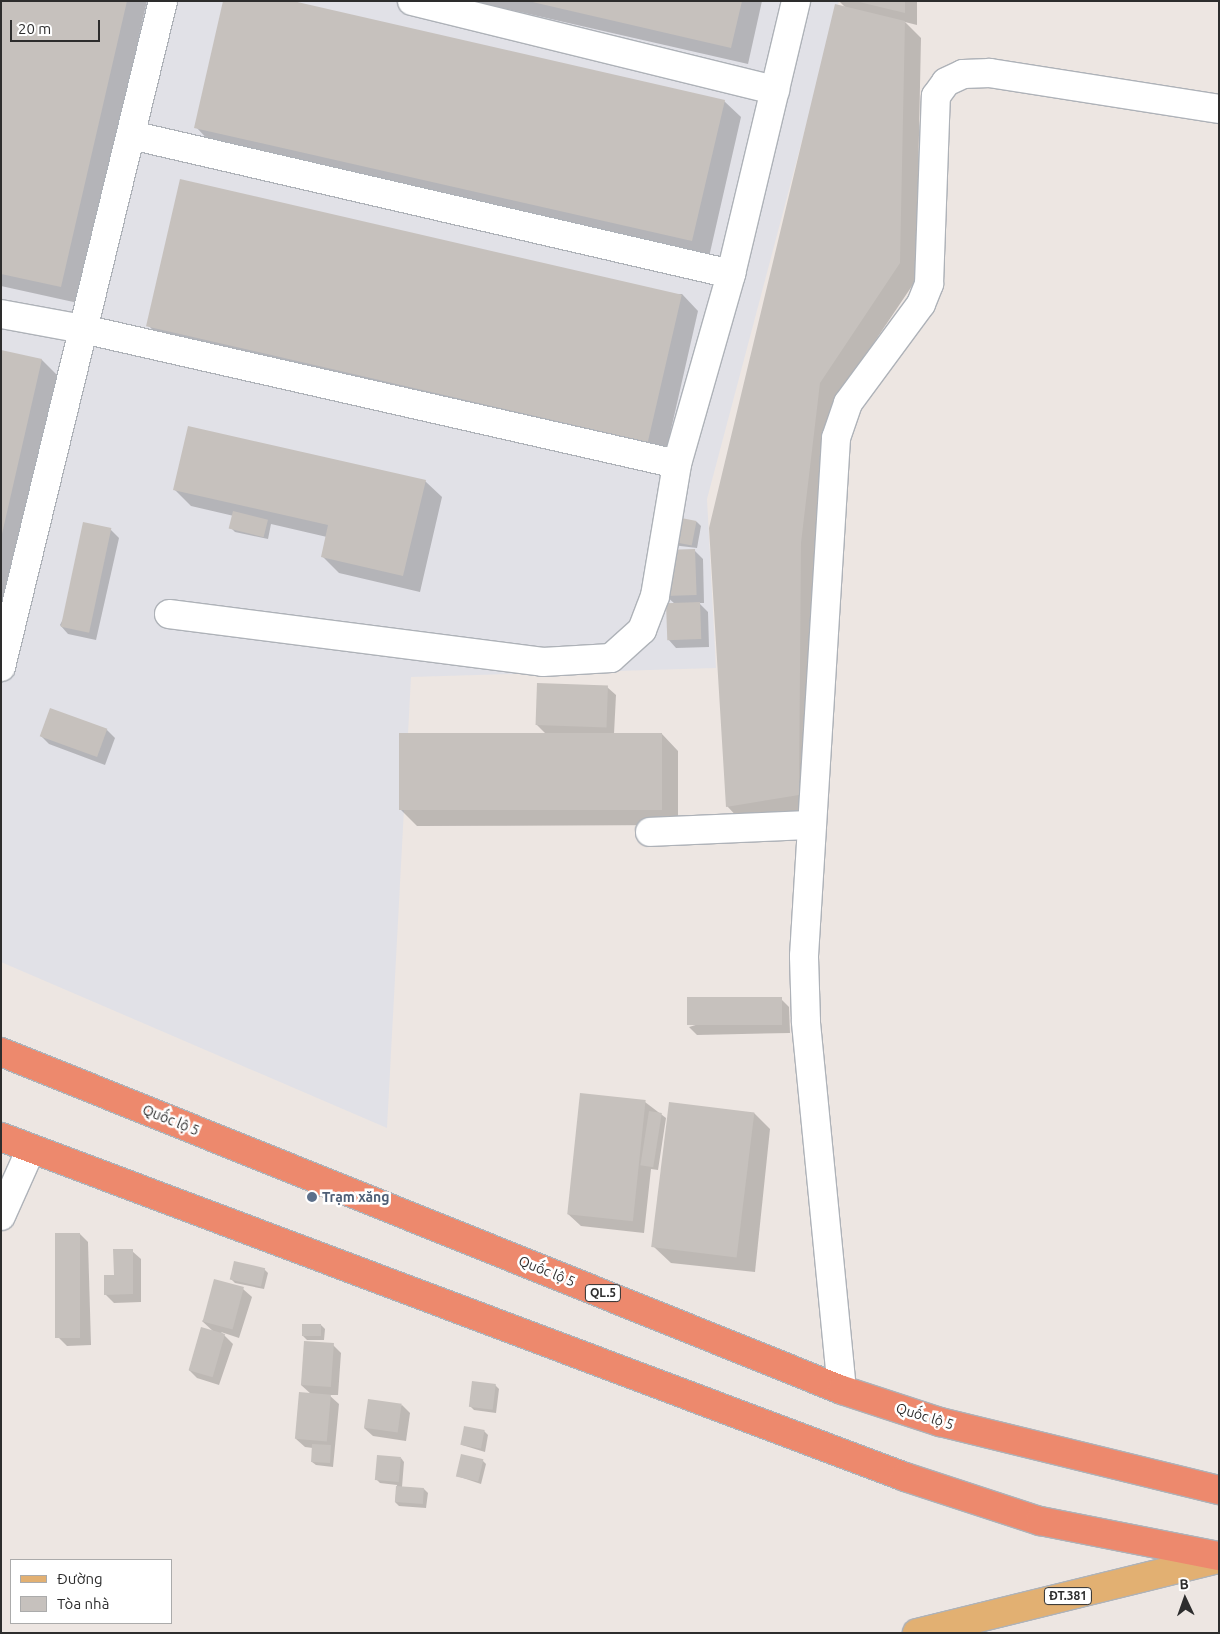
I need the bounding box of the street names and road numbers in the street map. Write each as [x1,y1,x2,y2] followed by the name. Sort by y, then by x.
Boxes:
[140,1101,202,1139] street label: Quốc lộ 5
[516,1252,578,1290] street label: Quốc lộ 5
[584,1284,622,1302] road number: QL.5
[894,1399,956,1433] street label: Quốc lộ 5
[1043,1586,1093,1605] road number: ĐT.381

